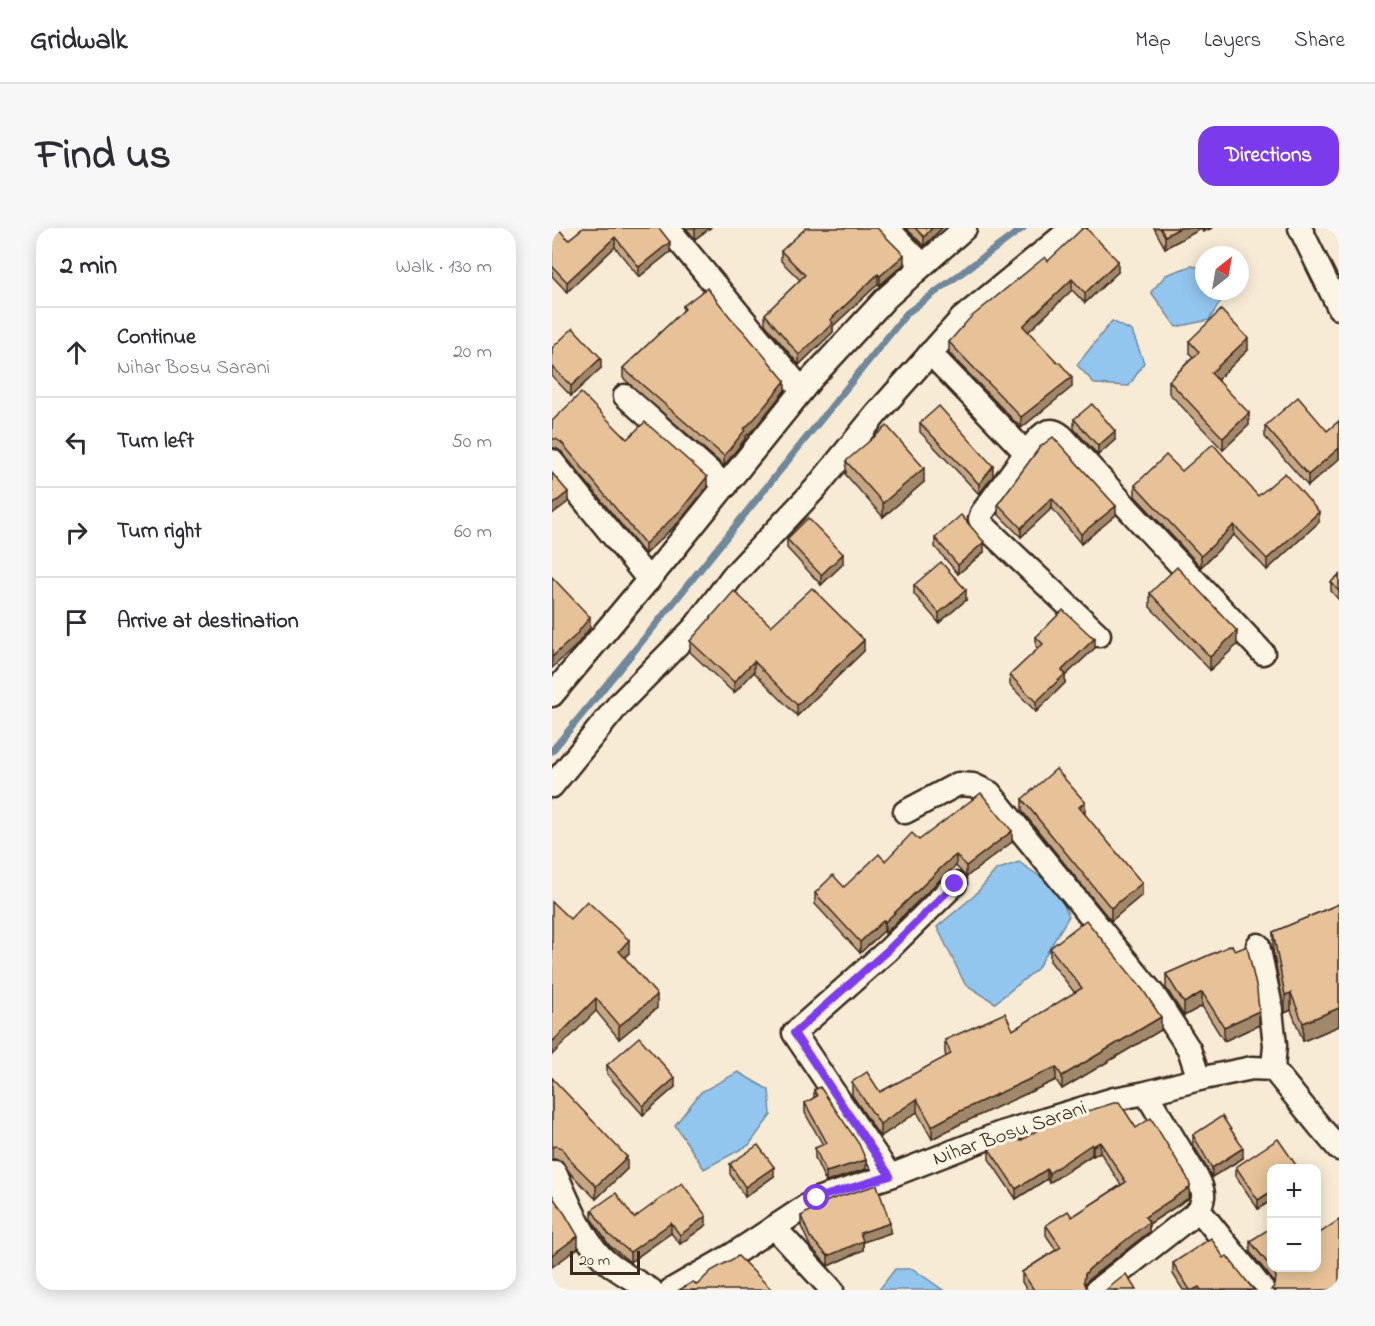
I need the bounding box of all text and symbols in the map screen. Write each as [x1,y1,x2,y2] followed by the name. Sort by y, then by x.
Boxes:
[30,21,127,62] text: Gridwalk
[1135,26,1171,56] text: Map
[1204,26,1261,56] text: Layers
[1294,26,1345,56] text: Share
[36,126,171,187] text: Find us
[1198,126,1339,186] button: Directions
[1195,246,1249,300] north arrow
[60,248,117,286] text: 2 min
[396,253,492,282] text: Walk · 130 m
[117,322,196,354] text: Continue
[60,336,93,369] icon: ahead
[453,338,492,367] text: 20 m
[117,354,270,383] text: Nihar Bosu Sarani
[60,426,93,459] icon: left
[117,426,194,458] text: Turn left
[451,428,492,457] text: 50 m
[60,516,93,549] icon: right
[117,516,202,548] text: Turn right
[454,518,492,547] text: 60 m
[60,606,93,639] icon: arrive
[117,606,299,638] text: Arrive at destination
[941,870,967,896] route end
[929,1094,1091,1174] street label: Nihar Bosu Sarani
[1267,1164,1321,1272] map controls
[1267,1164,1321,1218] button: +
[803,1184,829,1210] route start
[1267,1218,1321,1272] button: −
[570,1248,640,1276] scale bar
[579,1249,610,1273] text: 20 m

